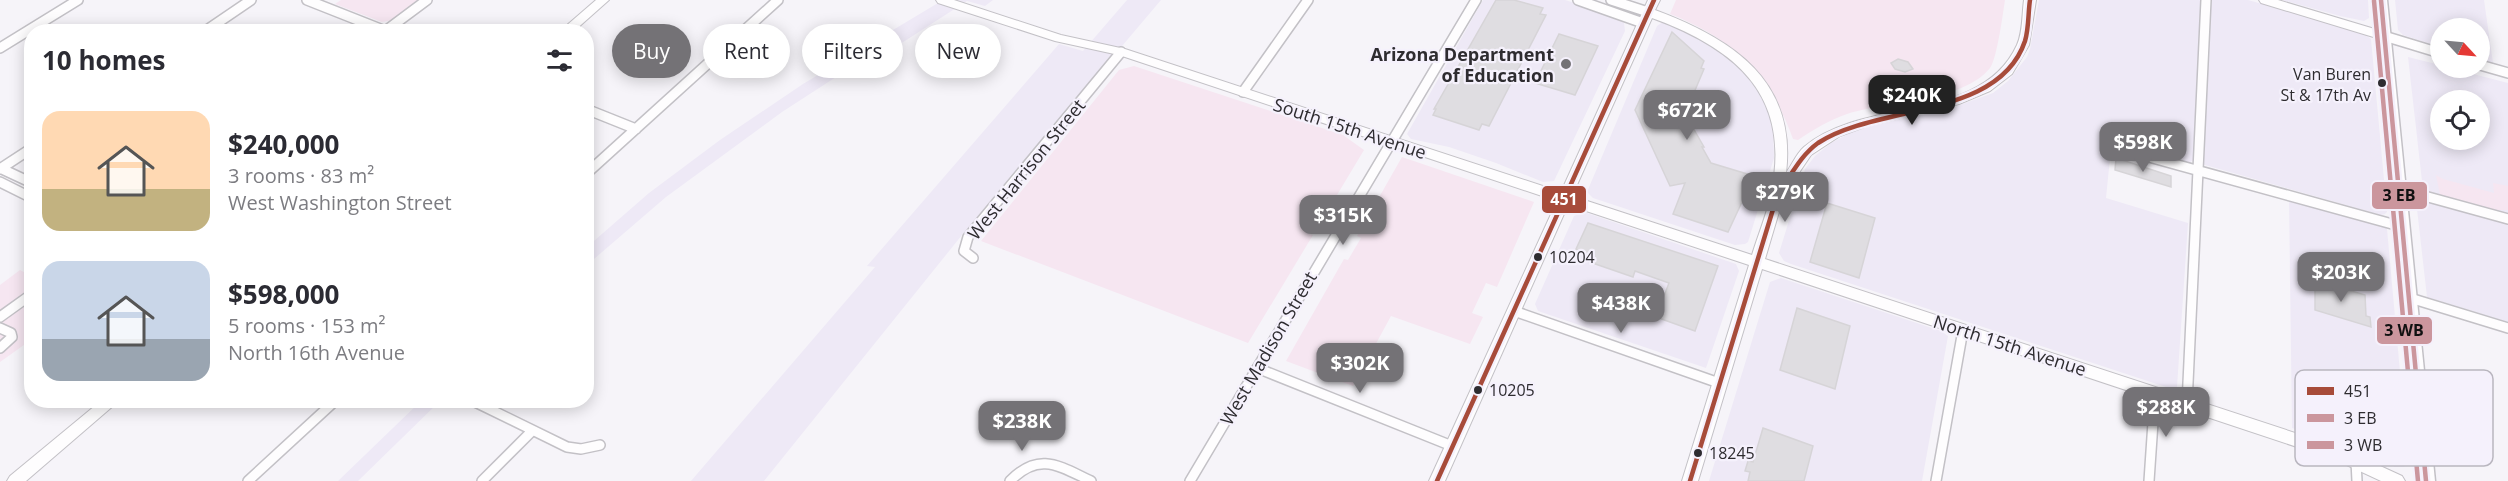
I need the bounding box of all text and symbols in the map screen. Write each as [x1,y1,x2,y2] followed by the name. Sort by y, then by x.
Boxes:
[2430,18,2490,78] north arrow
[2430,18,2490,150] map controls
[612,24,691,78] chip: Buy
[703,24,790,78] chip: Rent
[802,24,903,78] chip: Filters
[915,24,1001,78] chip: New
[42,42,166,78] text: 10 homes
[1370,42,1554,87] place label: Arizona Department of Education
[543,44,576,77] icon: filters
[1559,57,1573,71] marker: Arizona Department of Education
[2280,63,2371,106] place label: Van Buren St & 17th Av
[1870,75,1954,126] pin: $240K
[2376,77,2388,89] marker: Van Buren St & 17th Av
[1882,81,1942,108] text: $240K
[1645,90,1729,141] pin: $672K
[2430,90,2490,150] button: locate
[1271,92,1429,164] street label: South 15th Avenue
[962,94,1090,244] street label: West Harrison Street
[1657,96,1717,123] text: $672K
[2101,122,2185,173] pin: $598K
[228,126,339,162] text: $240,000
[2113,128,2173,155] text: $598K
[90,135,162,207] icon: home
[228,162,374,189] text: 3 rooms · 83 m²
[1743,172,1827,223] pin: $279K
[1755,178,1815,205] text: $279K
[2371,181,2428,210] line badge: 3 EB
[2382,184,2416,206] text: 3 EB
[1541,185,1587,214] line badge: 451
[1550,188,1578,210] text: 451
[228,189,452,216] text: West Washington Street
[1301,195,1385,246] pin: $315K
[1313,201,1373,228] text: $315K
[1549,246,1595,268] place label: 10204
[1532,251,1544,263] marker: 10204
[2299,252,2383,303] pin: $203K
[2311,258,2371,285] text: $203K
[1214,267,1322,429] street label: West Madison Street
[228,276,339,312] text: $598,000
[1579,283,1663,334] pin: $438K
[90,285,162,357] icon: home
[1591,289,1651,316] text: $438K
[1931,309,2089,381] street label: North 15th Avenue
[228,312,386,339] text: 5 rooms · 153 m²
[2376,316,2433,345] line badge: 3 WB
[2384,319,2424,341] text: 3 WB
[228,339,405,366] text: North 16th Avenue
[1318,343,1402,394] pin: $302K
[1330,349,1390,376] text: $302K
[2295,370,2493,466] legend
[1489,379,1535,401] place label: 10205
[2344,380,2371,402] text: 451
[1472,384,1484,396] marker: 10205
[2124,387,2208,438] pin: $288K
[2136,393,2196,420] text: $288K
[980,401,1064,452] pin: $238K
[992,407,1052,434] text: $238K
[2344,407,2377,429] text: 3 EB
[2344,434,2382,456] text: 3 WB
[1709,442,1755,464] place label: 18245
[1692,447,1704,459] marker: 18245

